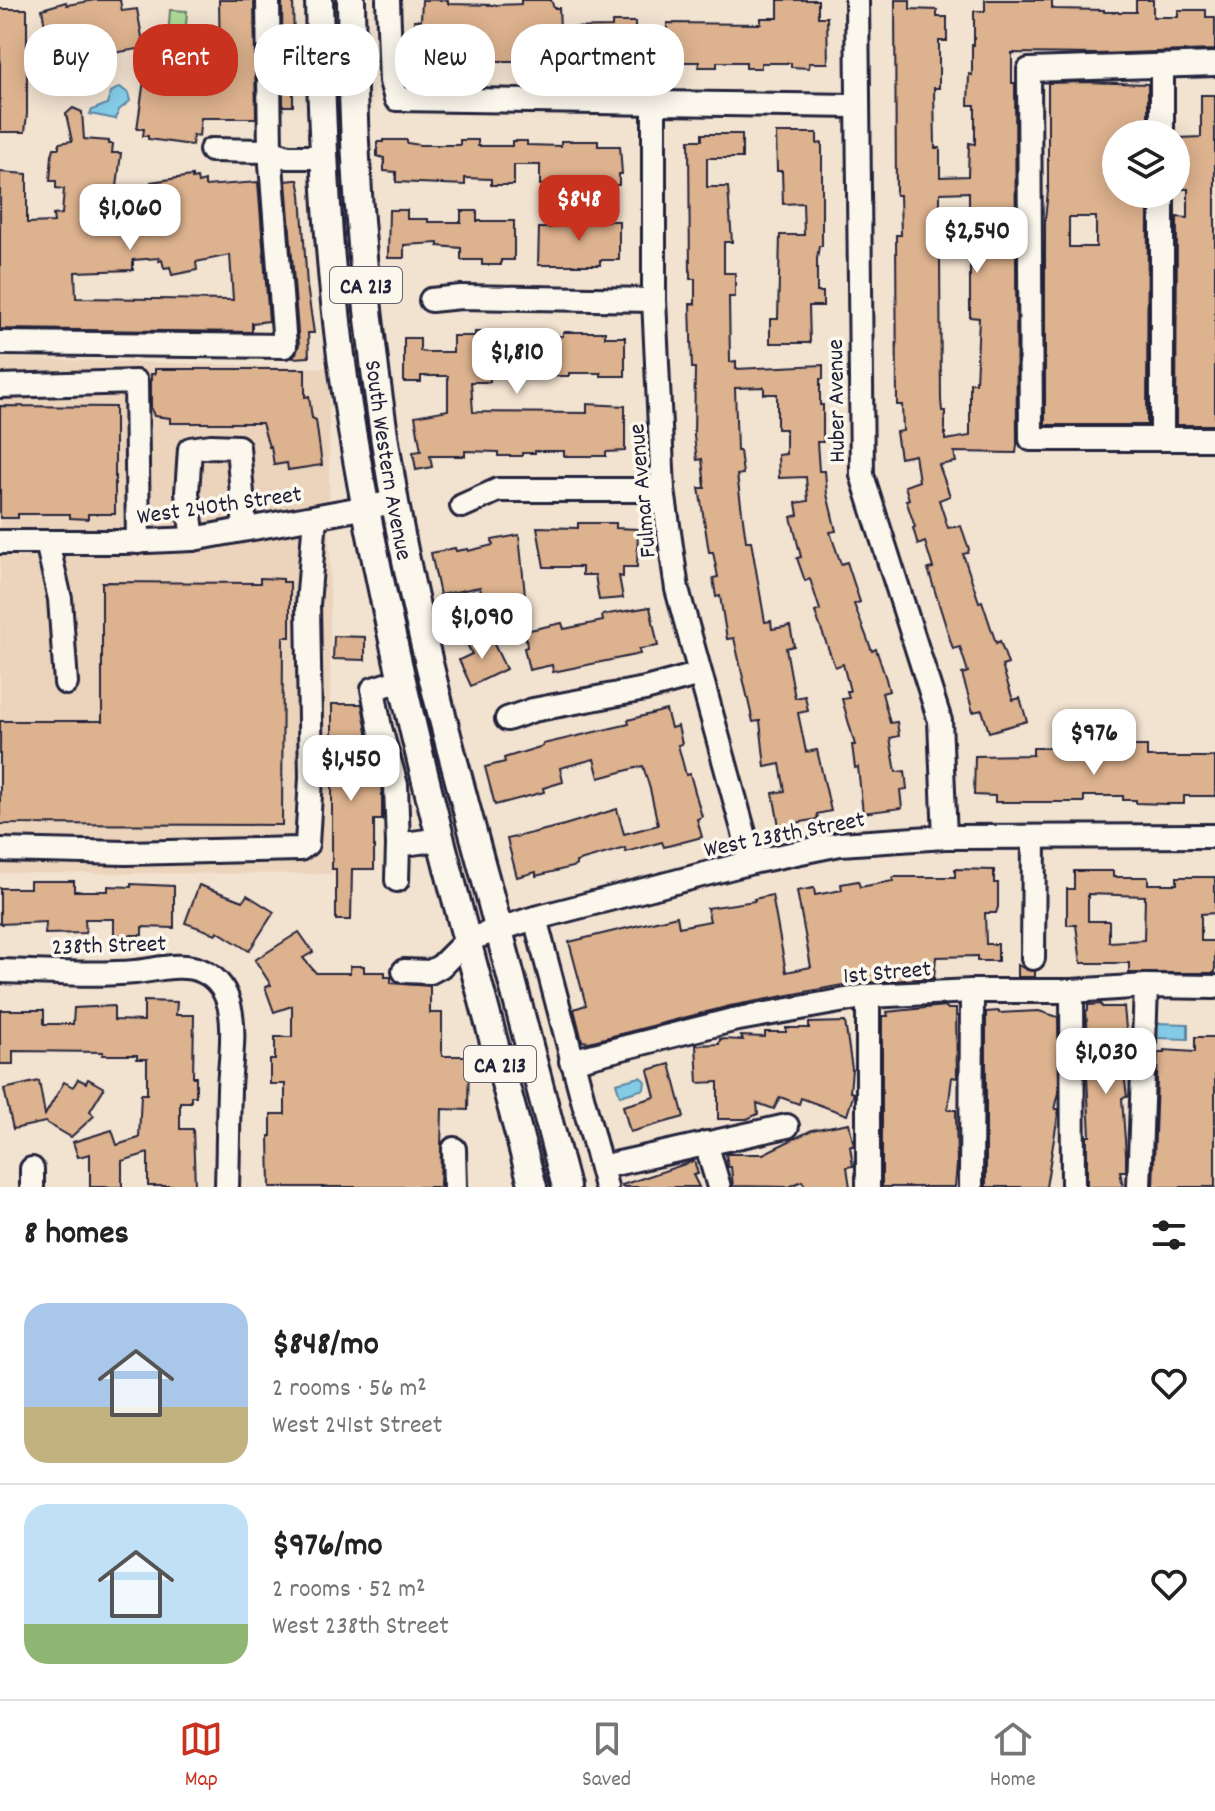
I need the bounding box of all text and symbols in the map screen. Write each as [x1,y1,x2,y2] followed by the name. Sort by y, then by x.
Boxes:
[24,24,117,96] chip: Buy
[133,24,238,96] chip: Rent
[254,24,379,96] chip: Filters
[395,24,495,96] chip: New
[511,24,684,96] chip: Apartment
[1102,120,1190,208] map controls
[1102,120,1190,208] button: layers
[532,175,626,243] pin: $848
[557,182,601,219] text: $848
[65,184,195,252] pin: $1,060
[98,191,162,228] text: $1,060
[912,207,1042,275] pin: $2,540
[944,214,1010,251] text: $2,540
[330,267,402,303] road number: CA 213
[452,328,582,396] pin: $1,810
[490,335,544,372] text: $1,810
[820,339,856,463] street label: Huber Avenue
[354,358,420,563] street label: South Western Avenue
[621,422,667,559] street label: Fulmar Avenue
[135,479,304,535] street label: West 240th Street
[417,593,547,661] pin: $1,090
[450,600,514,637] text: $1,090
[1047,709,1141,777] pin: $976
[1070,716,1118,753] text: $976
[286,735,416,803] pin: $1,450
[321,742,381,779] text: $1,450
[701,804,868,868] street label: West 238th Street
[51,928,167,966] street label: 238th Street
[842,953,933,995] street label: 1st Street
[1041,1028,1171,1096] pin: $1,030
[1074,1035,1138,1072] text: $1,030
[464,1046,536,1082] road number: CA 213
[24,1211,129,1260] text: 8 homes
[1147,1213,1191,1257] icon: filters
[272,1322,379,1371] text: $848/mo
[88,1335,184,1431] icon: home
[1147,1361,1191,1405] icon: heart
[272,1371,427,1408] text: 2 rooms · 56 m²
[272,1408,442,1445] text: West 241st Street
[272,1523,383,1572] text: $976/mo
[88,1536,184,1632] icon: home
[1147,1562,1191,1606] icon: heart
[272,1572,425,1609] text: 2 rooms · 52 m²
[272,1609,449,1646] text: West 238th Street
[179,1717,223,1796] tab: Map
[582,1717,631,1796] tab: Saved
[990,1717,1036,1796] tab: Home

